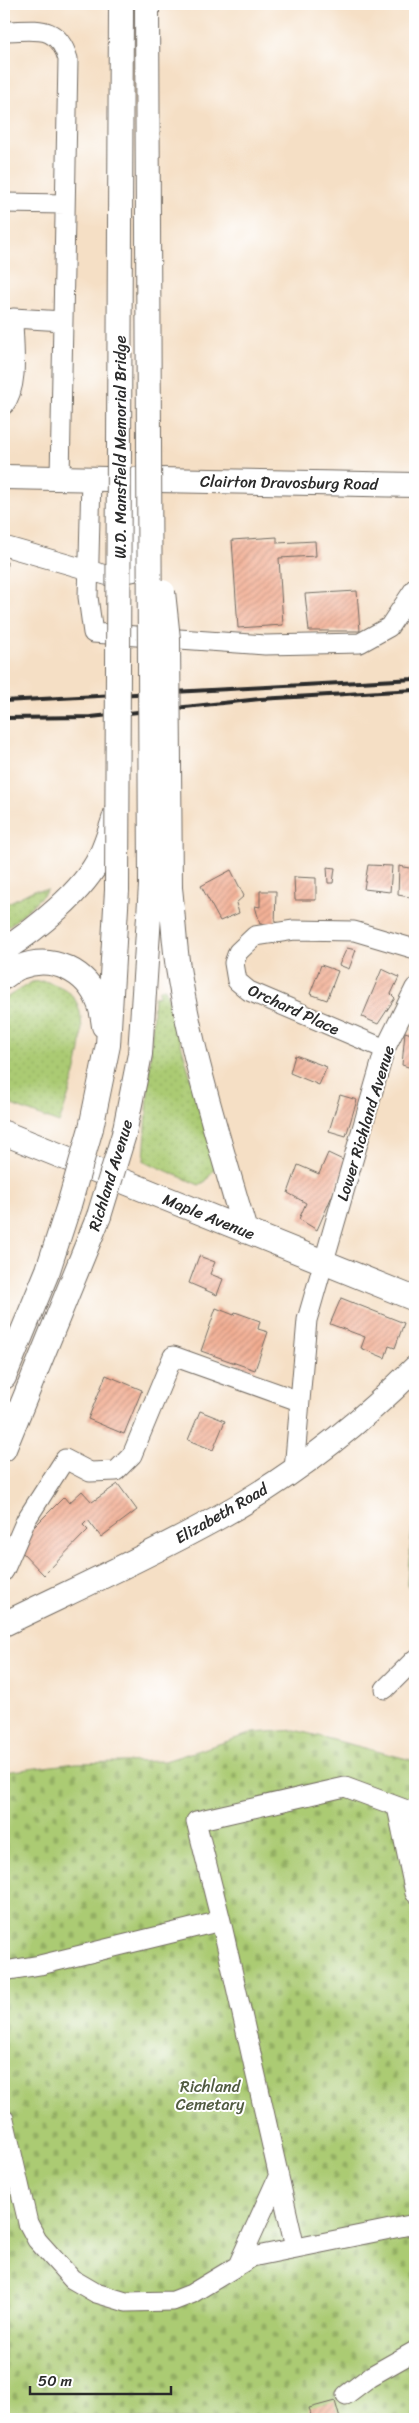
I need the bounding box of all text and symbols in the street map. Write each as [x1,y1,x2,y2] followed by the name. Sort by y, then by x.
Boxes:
[106,335,135,559] street label: W.D. Mansfield Memorial Bridge
[200,466,380,499] street label: Clairton Dravosburg Road
[243,976,345,1044] street label: Orchard Place
[328,1042,403,1205] street label: Lower Richland Avenue
[80,1116,141,1235] street label: Richland Avenue
[158,1185,259,1248] street label: Maple Avenue
[169,1474,275,1552] street label: Elizabeth Road
[176,2072,245,2119] park label: Richland Cemetary
[30,2363,171,2395] scale bar
[38,2368,73,2394] text: 50 m

